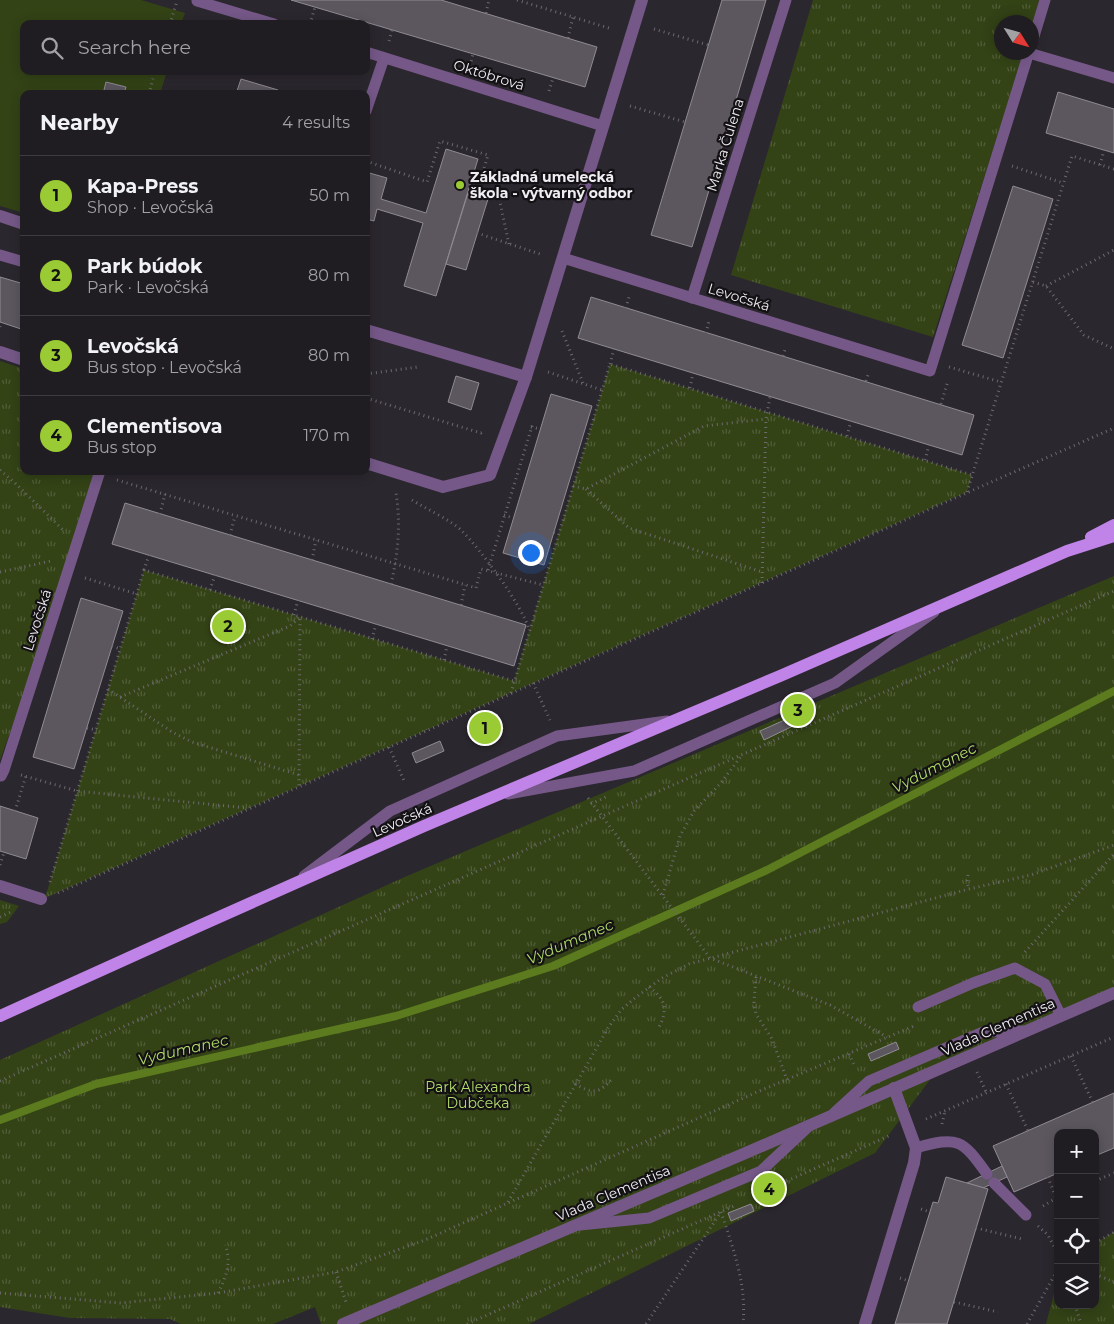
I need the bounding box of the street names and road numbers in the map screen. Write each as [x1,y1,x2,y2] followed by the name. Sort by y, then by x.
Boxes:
[451,56,527,94] street label: Októbrová
[702,96,748,194] street label: Marka Čulena
[706,279,772,315] street label: Levočská
[19,587,55,653] street label: Levočská
[369,799,435,841] street label: Levočská
[938,994,1058,1060] street label: Vlada Clementisa
[553,1161,673,1225] street label: Vlada Clementisa

